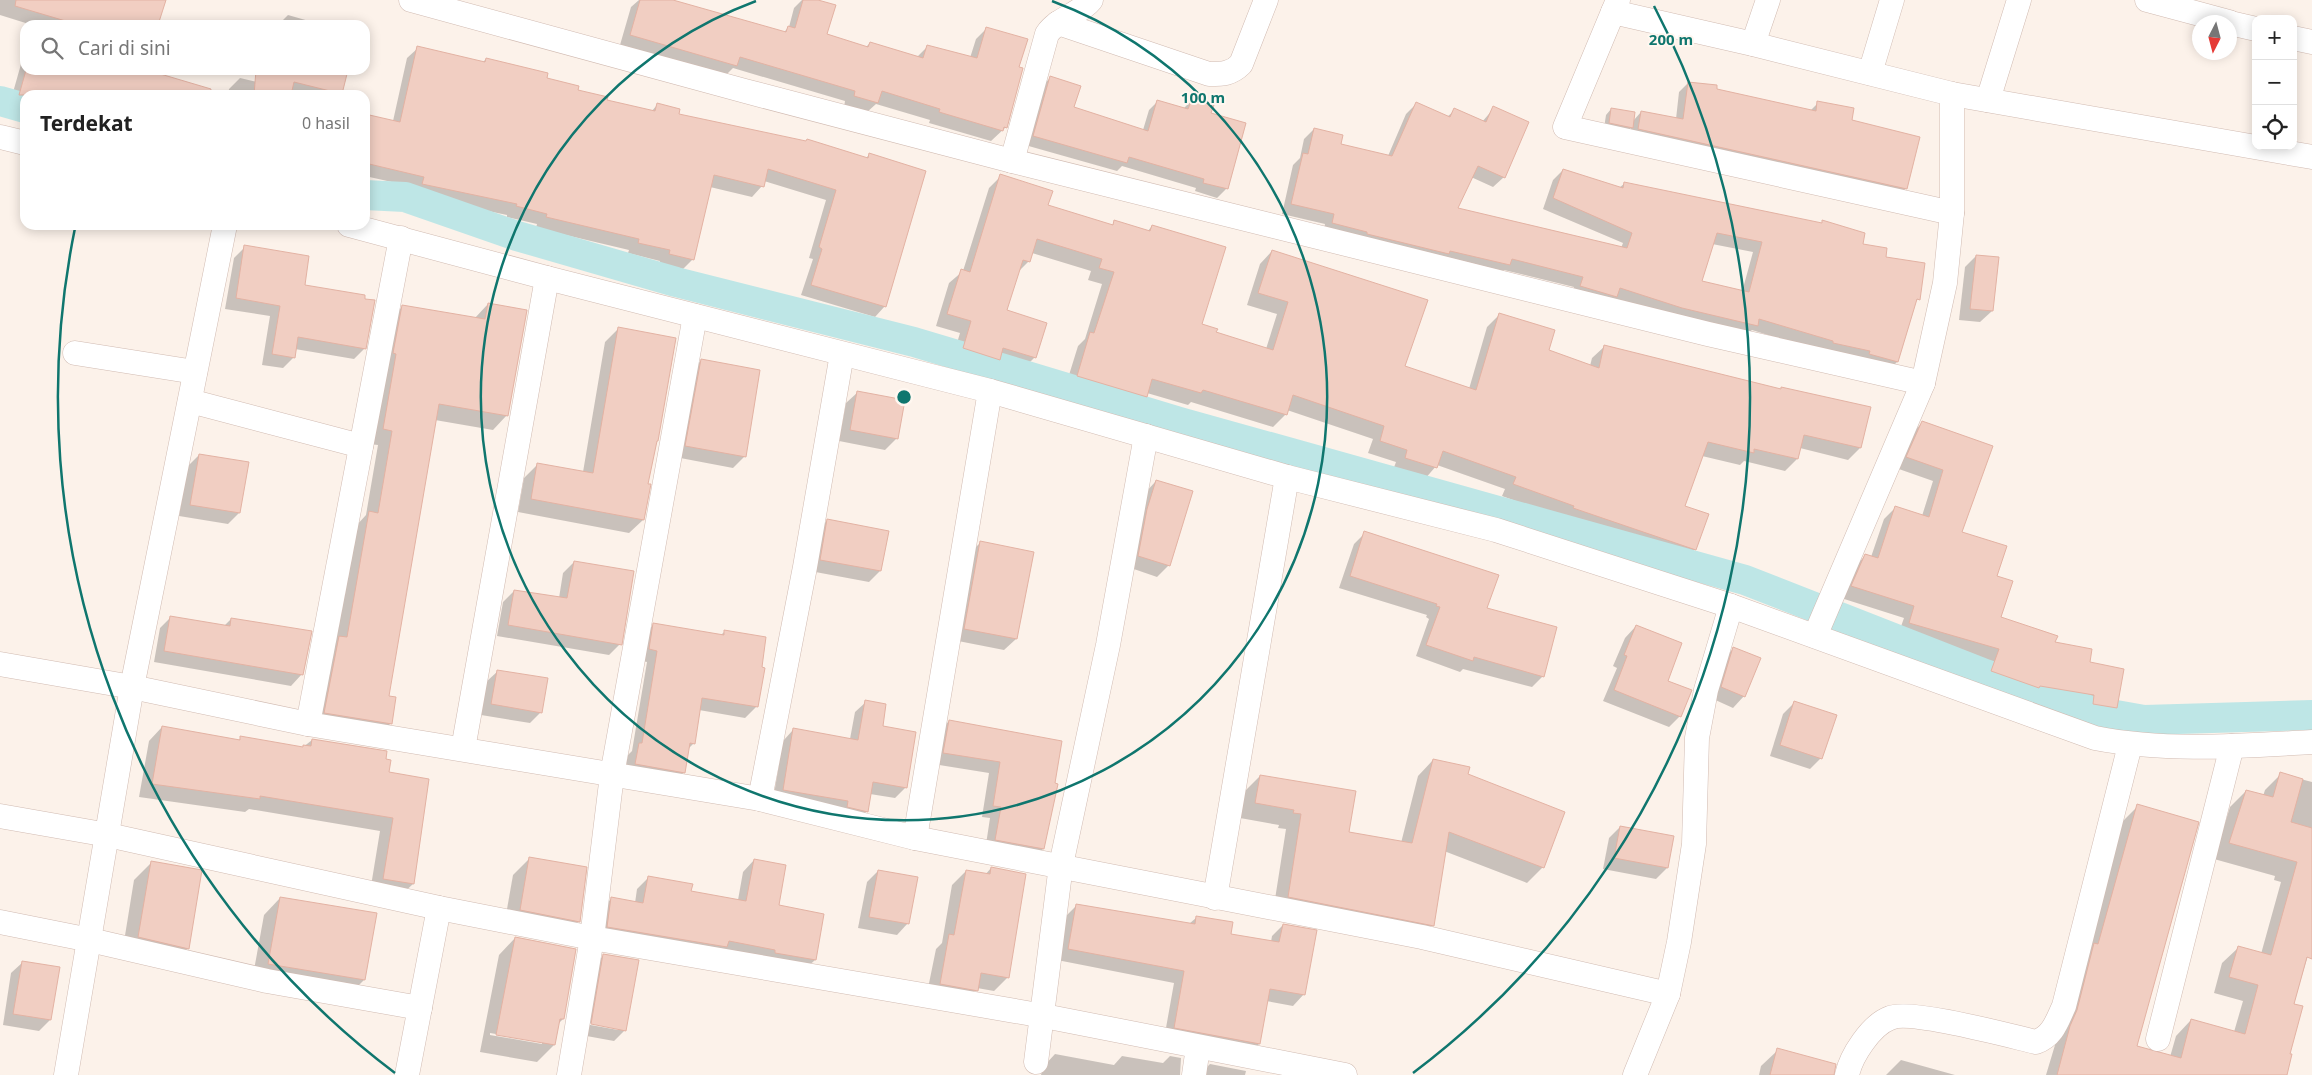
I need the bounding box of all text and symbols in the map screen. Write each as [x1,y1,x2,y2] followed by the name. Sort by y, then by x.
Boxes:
[2192,15,2237,60] north arrow
[2252,15,2297,150] map controls
[2252,15,2297,60] button: +
[20,20,370,75] search box
[1649,29,1693,49] text: 200 m
[38,34,66,62] icon: search
[78,35,171,61] text: Cari di sini
[2252,60,2297,105] button: −
[1181,87,1225,107] text: 100 m
[2252,105,2297,150] button: locate
[40,109,133,137] text: Terdekat
[302,112,350,134] text: 0 hasil
[895,388,913,406] centre of rings

